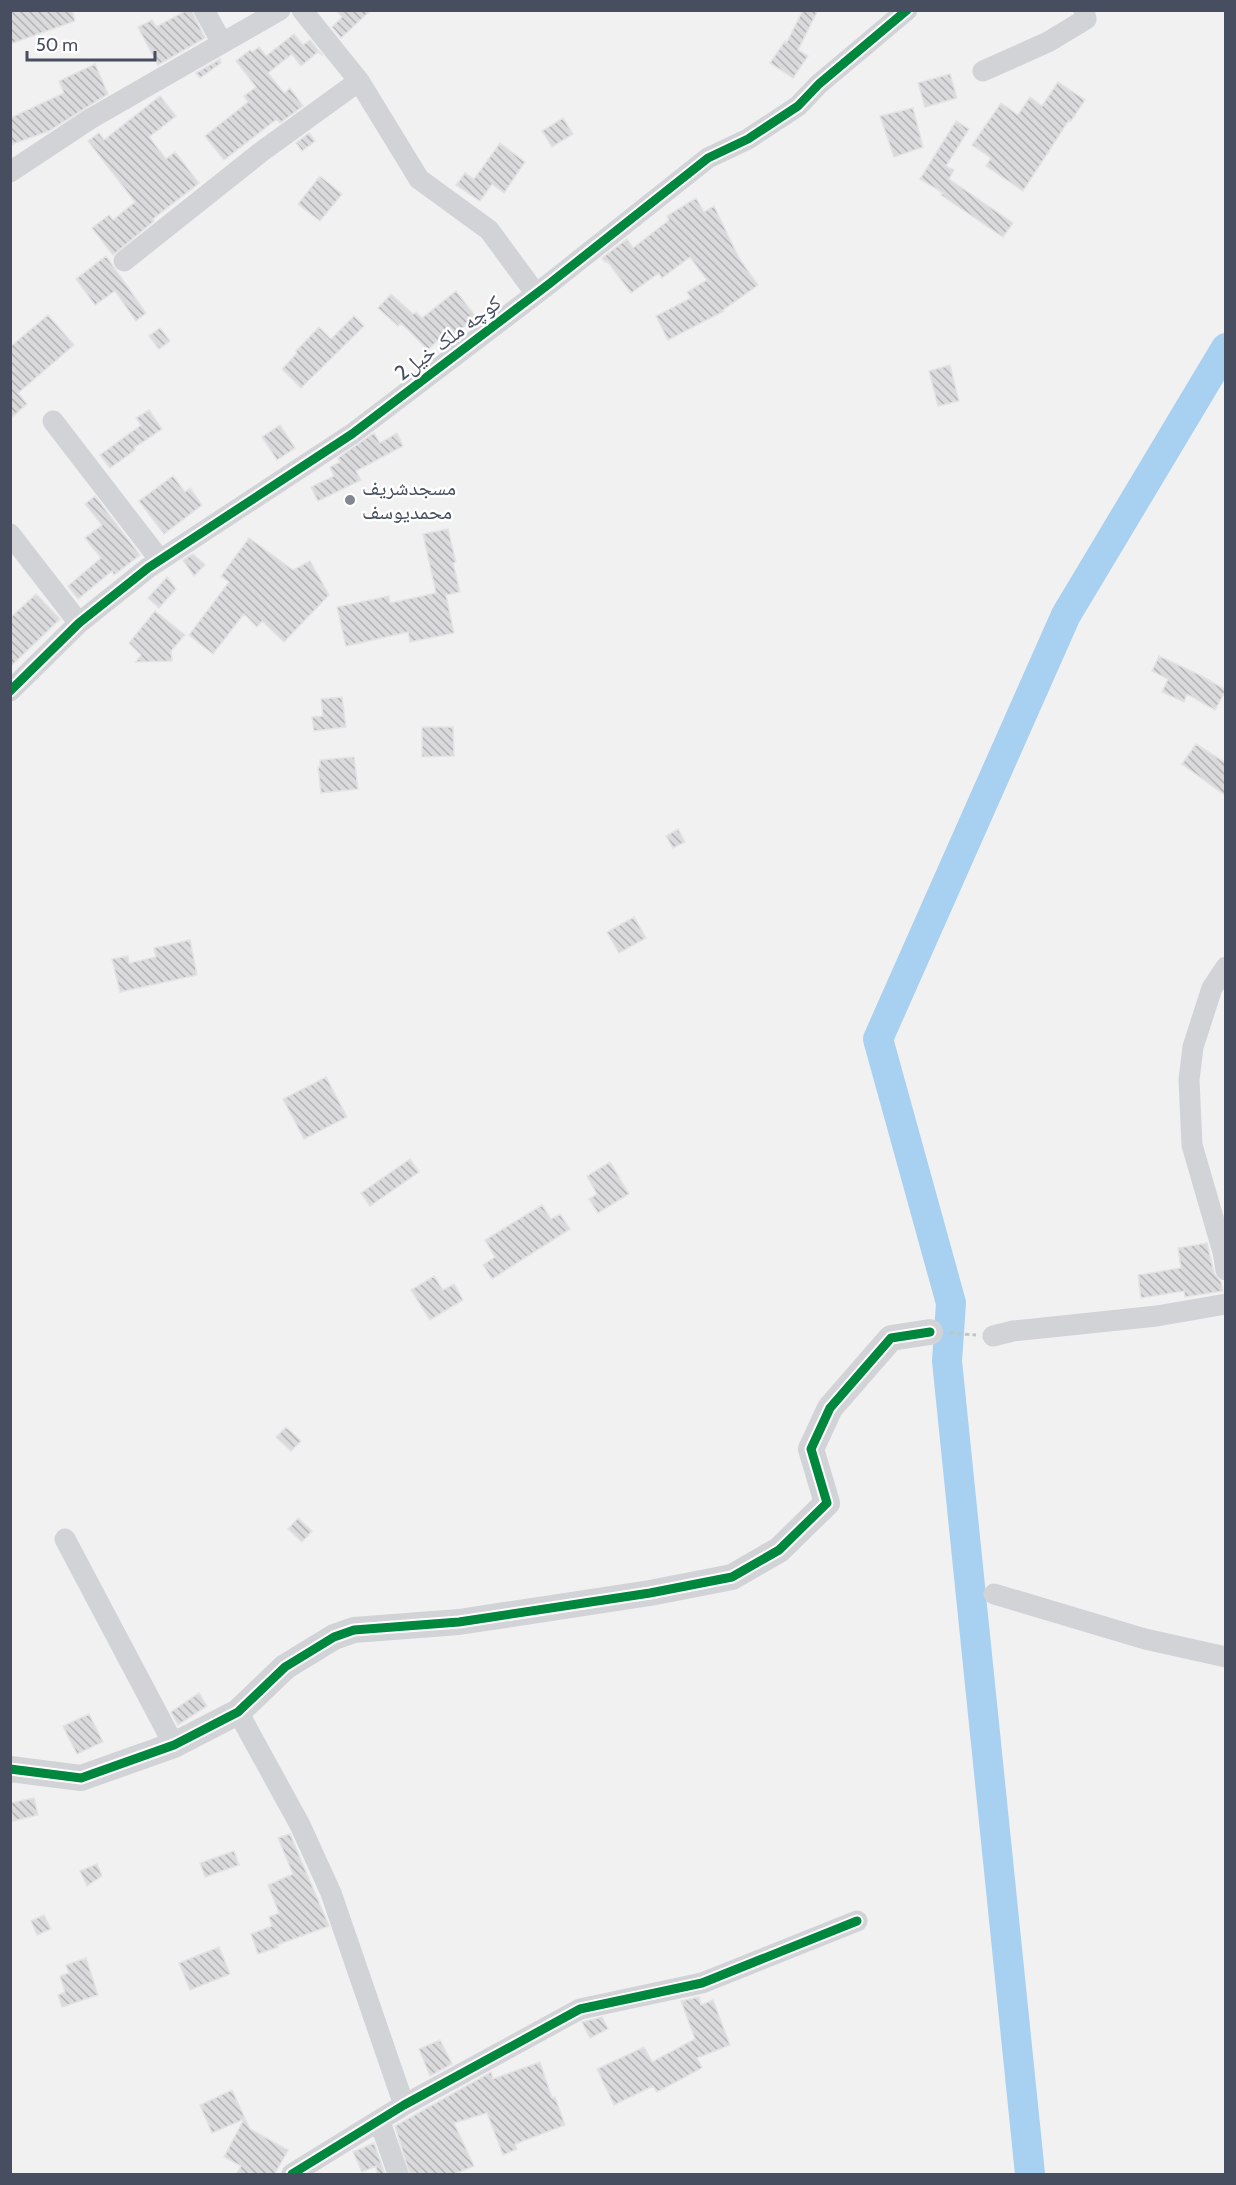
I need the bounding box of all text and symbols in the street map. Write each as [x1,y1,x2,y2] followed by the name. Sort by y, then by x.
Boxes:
[27,24,154,62] scale bar
[36,34,78,56] text: 50 m
[390,289,506,386] street label: کوچه ملک خیل2
[362,475,456,524] place label: مسجدشریف محمدیوسف
[343,493,357,507] marker: مسجدشریف محمدیوسف

